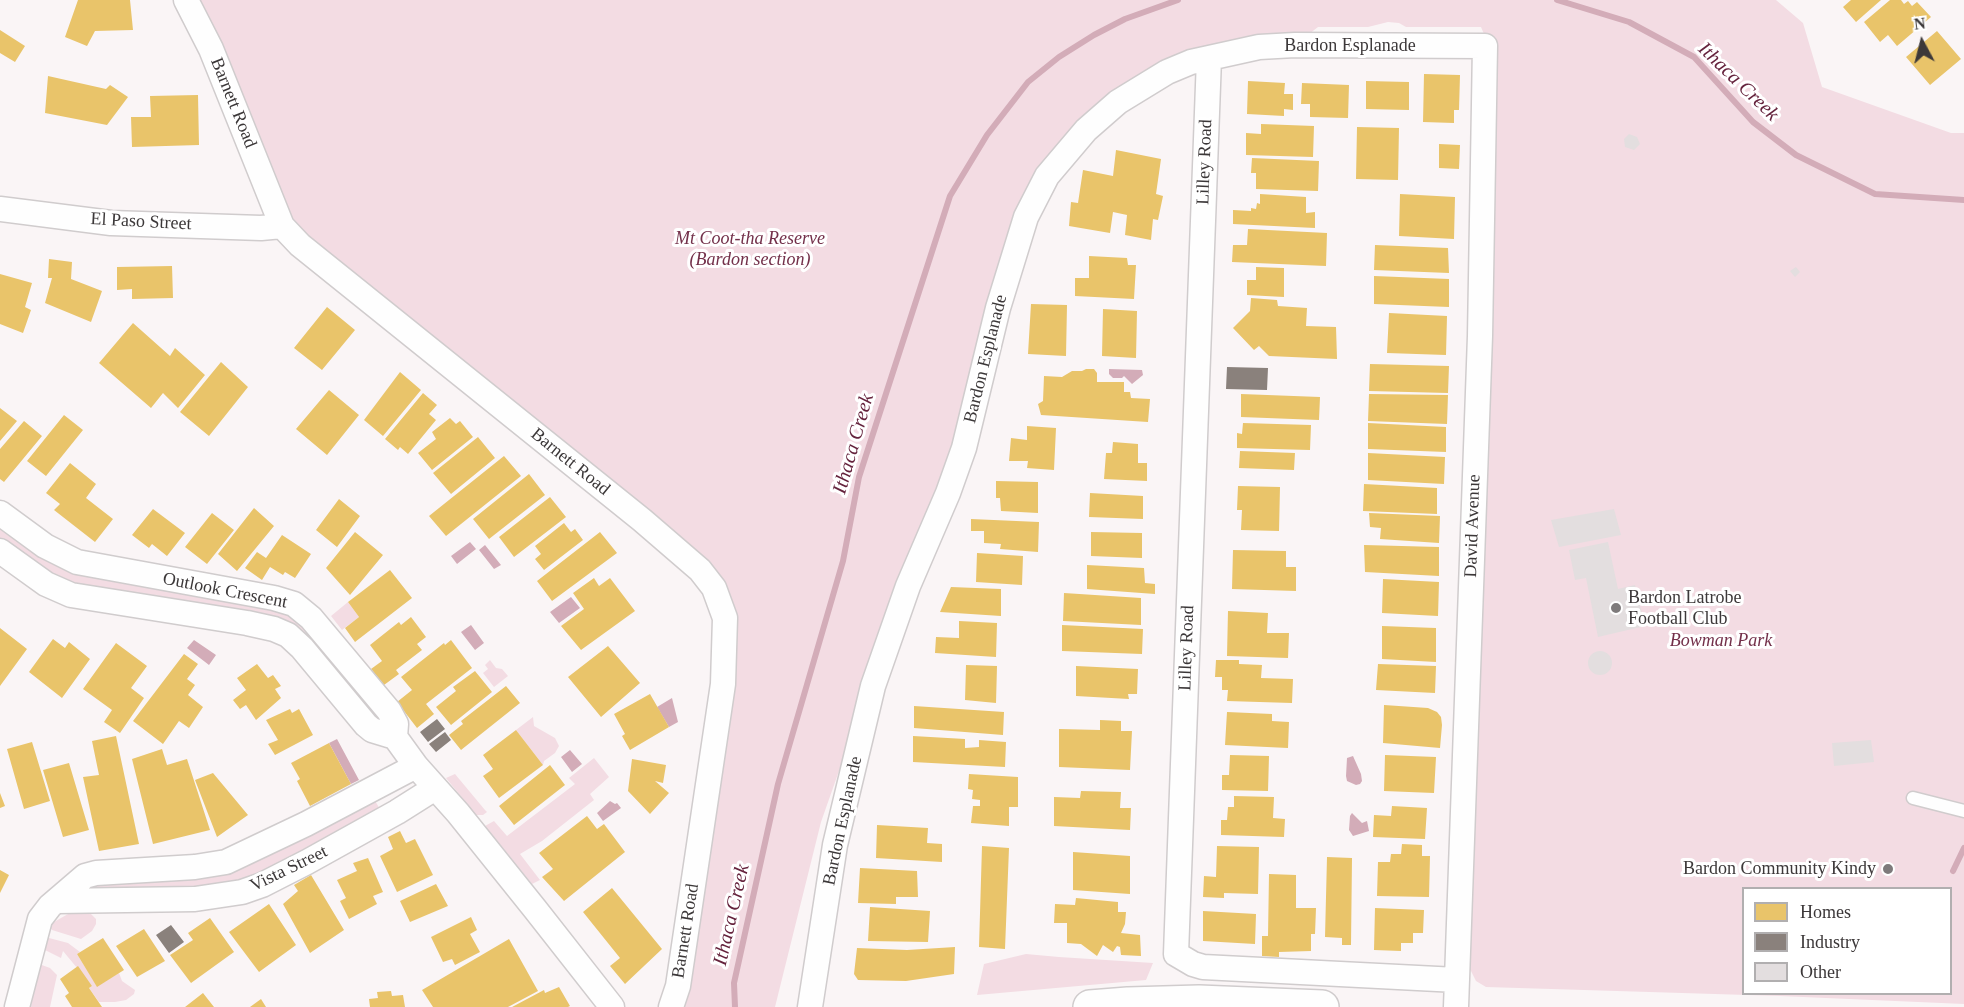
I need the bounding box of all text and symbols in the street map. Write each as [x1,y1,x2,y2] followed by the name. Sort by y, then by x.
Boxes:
[1892,12,1952,72] north arrow
[1913,14,1927,33] text: N
[1284,35,1416,57] street label: Bardon Esplanade
[1693,38,1783,126] water label: Ithaca Creek
[205,55,261,151] street label: Barnett Road
[1193,119,1217,205] street label: Lilley Road
[90,209,192,235] street label: El Paso Street
[675,228,825,270] park label: Mt Coot-tha Reserve (Bardon section)
[960,293,1012,425] street label: Bardon Esplanade
[828,391,880,497] water label: Ithaca Creek
[526,424,614,500] street label: Barnett Road
[1460,474,1486,578] street label: David Avenue
[161,568,289,614] street label: Outlook Crescent
[1628,587,1741,630] place label: Bardon Latrobe Football Club
[1609,601,1623,615] marker: Bardon Latrobe Football Club
[1175,605,1199,691] street label: Lilley Road
[1670,630,1772,652] park label: Bowman Park
[819,754,867,888] street label: Bardon Esplanade
[247,841,331,897] street label: Vista Street
[1683,858,1876,880] place label: Bardon Community Kindy
[709,862,755,968] water label: Ithaca Creek
[1881,862,1895,876] marker: Bardon Community Kindy
[668,882,704,980] street label: Barnett Road
[1742,887,1952,995] legend
[1800,902,1851,922] text: Homes
[1800,932,1860,952] text: Industry
[1800,962,1841,982] text: Other

